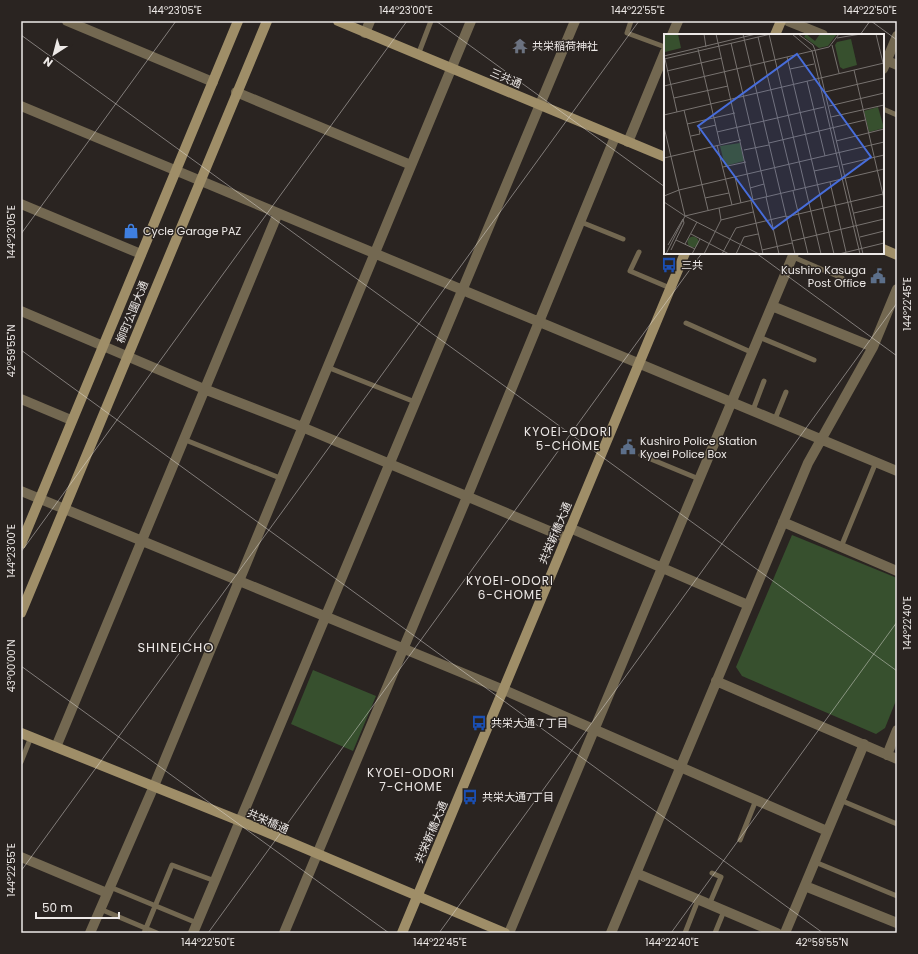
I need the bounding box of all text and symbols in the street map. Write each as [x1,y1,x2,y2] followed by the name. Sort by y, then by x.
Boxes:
[148,3,202,18] text: 144°23'05"E
[379,3,433,18] text: 144°23'00"E
[611,3,665,18] text: 144°22'55"E
[843,3,897,18] text: 144°22'50"E
[34,34,74,74] north arrow
[664,34,884,254] inset map
[511,37,529,55] temple icon: 共栄稲荷神社
[532,38,598,54] place label: 共栄稲荷神社
[40,53,56,71] text: N
[488,64,524,92] street label: 三共通
[4,205,19,259] text: 144°23'05"E
[122,222,140,240] shop icon: Cycle Garage PAZ
[143,223,241,239] place label: Cycle Garage PAZ
[660,256,678,274] bus stop icon: 三共
[681,257,703,273] place label: 三共
[781,262,866,291] place label: Kushiro Kasuga Post Office
[869,267,887,285] public building icon: Kushiro Kasuga Post Office
[900,277,915,331] text: 144°22'45"E
[112,278,152,346] street label: 柳町公園大通
[4,325,19,377] text: 42°59'55"N
[524,423,612,454] district label: KYOEI-ODORI 5-CHOME
[640,433,757,462] place label: Kushiro Police Station Kyoei Police Box
[619,438,637,456] public building icon: Kushiro Police Station Kyoei Police Box
[535,499,575,567] street label: 共栄新橋大通
[4,524,19,578] text: 144°23'00"E
[466,572,554,603] district label: KYOEI-ODORI 6-CHOME
[900,596,915,650] text: 144°22'40"E
[137,638,215,657] district label: SHINEICHO
[4,640,19,692] text: 43°00'00"N
[470,714,488,732] bus stop icon: 共栄大通７丁目
[491,715,568,731] place label: 共栄大通７丁目
[367,764,455,795] district label: KYOEI-ODORI 7-CHOME
[461,788,479,806] bus stop icon: 共栄大通7丁目
[482,789,554,805] place label: 共栄大通7丁目
[411,798,451,866] street label: 共栄新橋大通
[245,805,291,837] street label: 共栄橋通
[4,843,19,897] text: 144°22'55"E
[36,894,119,920] scale bar
[42,899,73,916] text: 50 m
[181,935,235,950] text: 144°22'50"E
[413,935,467,950] text: 144°22'45"E
[645,935,699,950] text: 144°22'40"E
[796,935,848,950] text: 42°59'55"N

